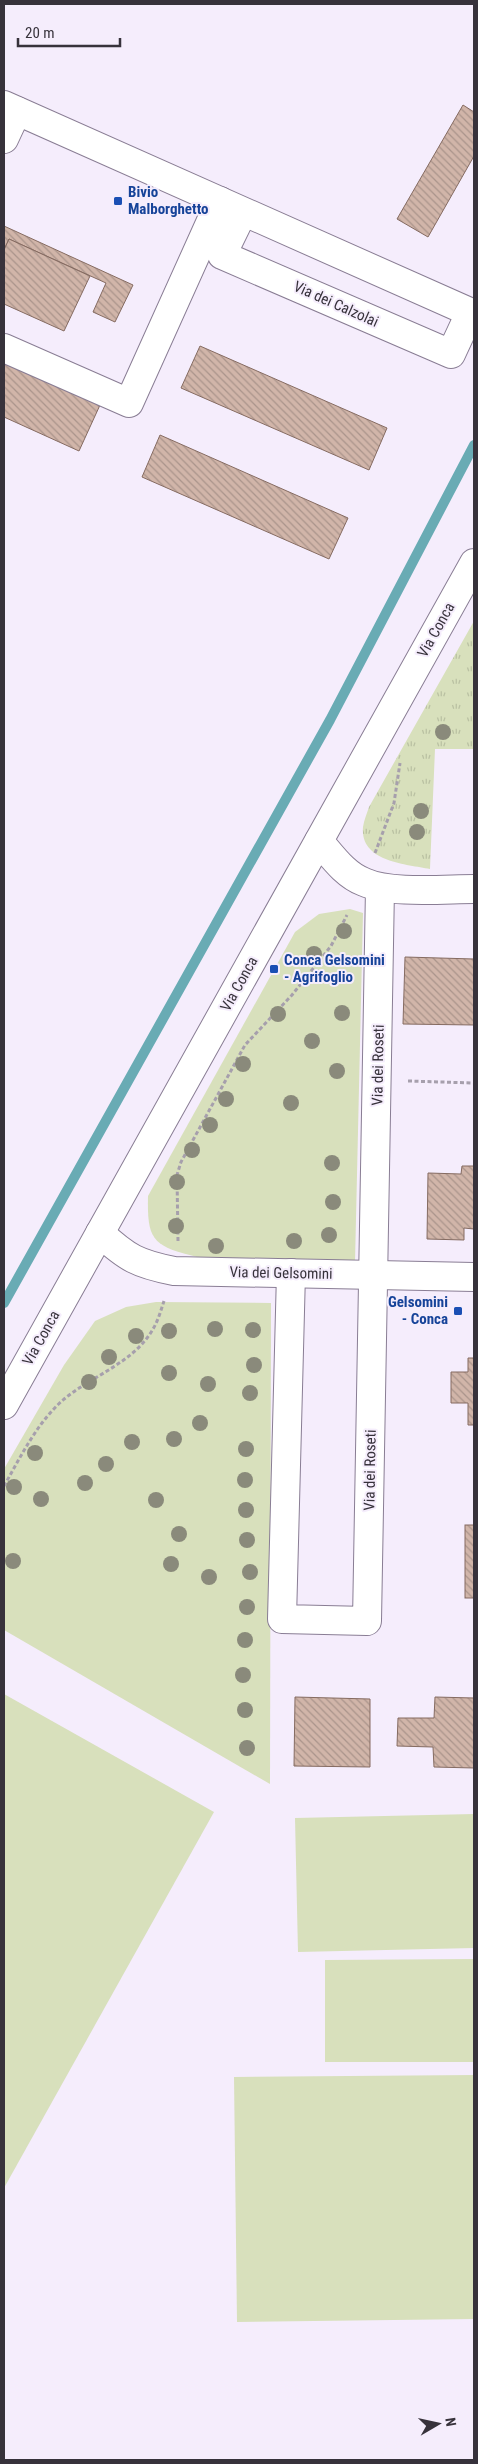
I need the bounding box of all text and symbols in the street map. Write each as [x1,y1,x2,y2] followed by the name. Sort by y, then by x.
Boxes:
[18,15,120,47] scale bar
[25,24,55,42] text: 20 m
[128,183,209,218] place label: Bivio Malborghetto
[112,195,124,207] marker: Bivio Malborghetto
[291,277,381,331] street label: Via dei Calzolai
[414,599,458,661] street label: Via Conca
[284,951,385,986] place label: Conca Gelsomini - Agrifoglio
[217,953,261,1015] street label: Via Conca
[268,963,280,975] marker: Conca Gelsomini - Agrifoglio
[368,1024,388,1106] street label: Via dei Roseti
[229,1263,333,1283] street label: Via dei Gelsomini
[388,1293,448,1328] place label: Gelsomini - Conca
[452,1305,464,1317] marker: Gelsomini - Conca
[19,1307,63,1369] street label: Via Conca
[360,1429,380,1511] street label: Via dei Roseti
[413,2399,463,2449] north arrow
[442,2416,459,2427] text: N

